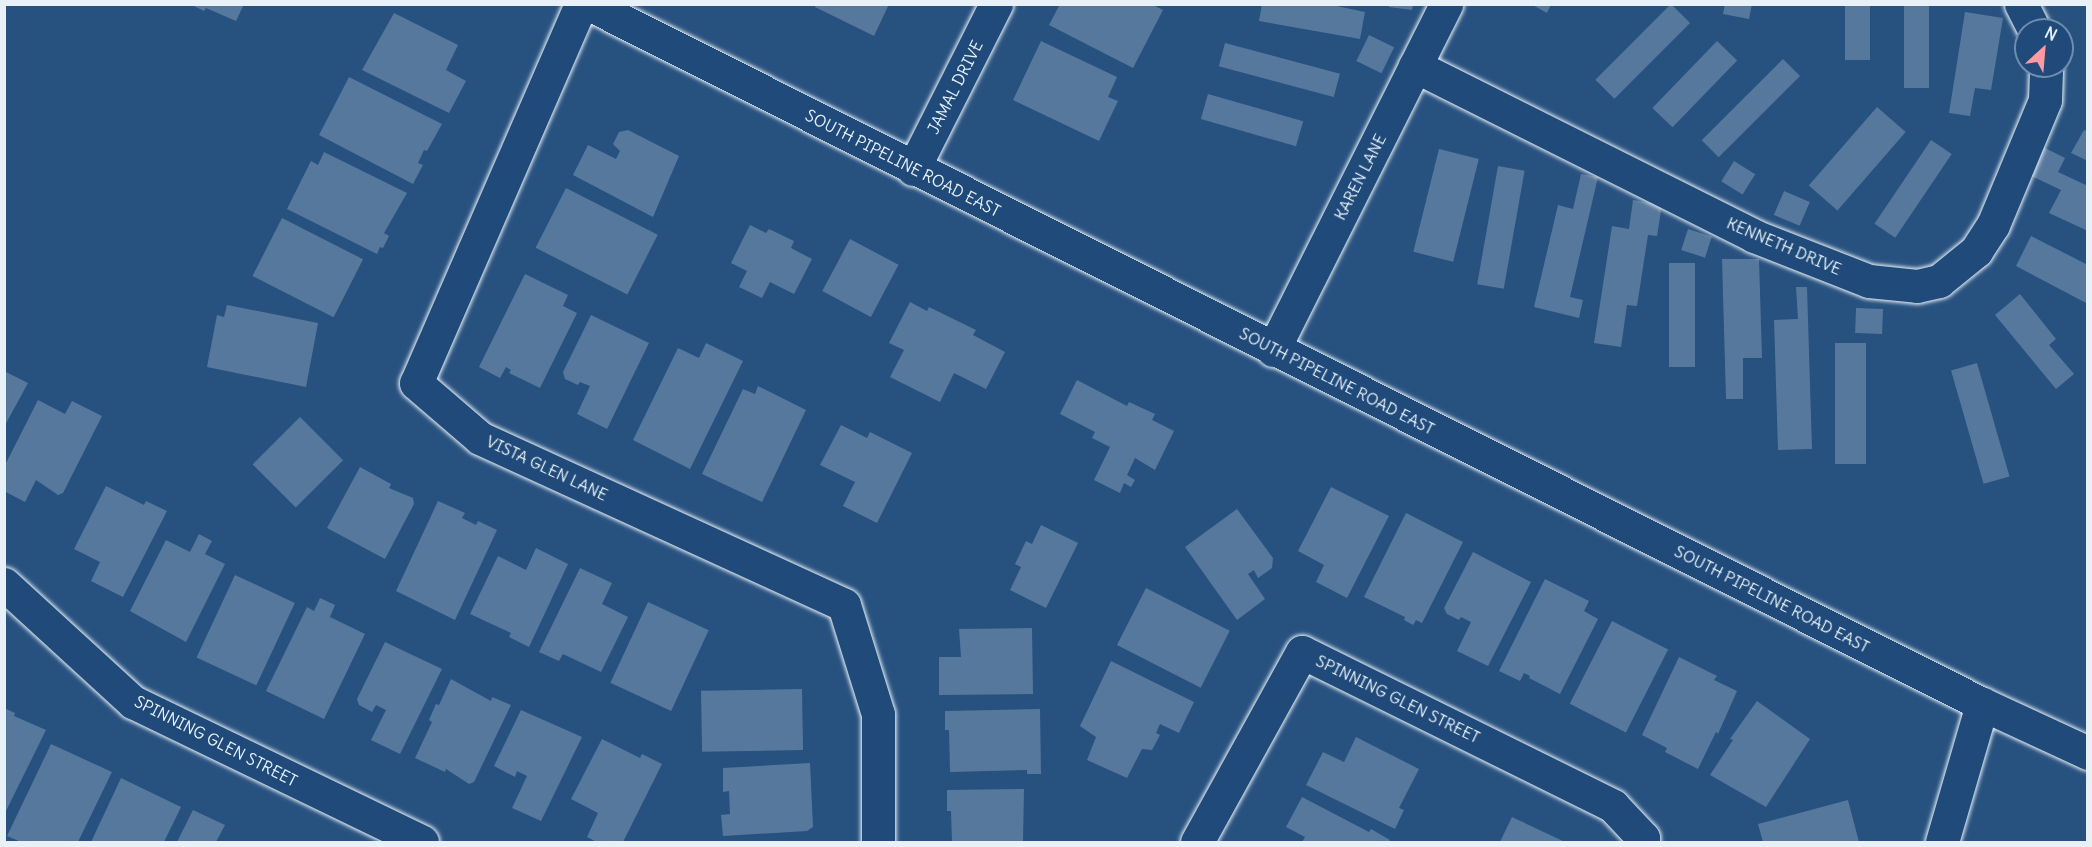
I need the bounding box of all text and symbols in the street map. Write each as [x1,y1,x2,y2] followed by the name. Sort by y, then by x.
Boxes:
[2014,18,2074,78] north arrow
[2042,22,2060,45] text: N
[923,37,987,137] street label: JAMAL DRIVE
[802,105,1004,221] street label: SOUTH PIPELINE ROAD EAST
[1330,131,1390,223] street label: KAREN LANE
[1724,213,1844,279] street label: KENNETH DRIVE
[1236,323,1438,439] street label: SOUTH PIPELINE ROAD EAST
[483,431,611,505] street label: VISTA GLEN LANE
[1671,541,1873,657] street label: SOUTH PIPELINE ROAD EAST
[1313,651,1483,747] street label: SPINNING GLEN STREET
[131,692,301,790] street label: SPINNING GLEN STREET

